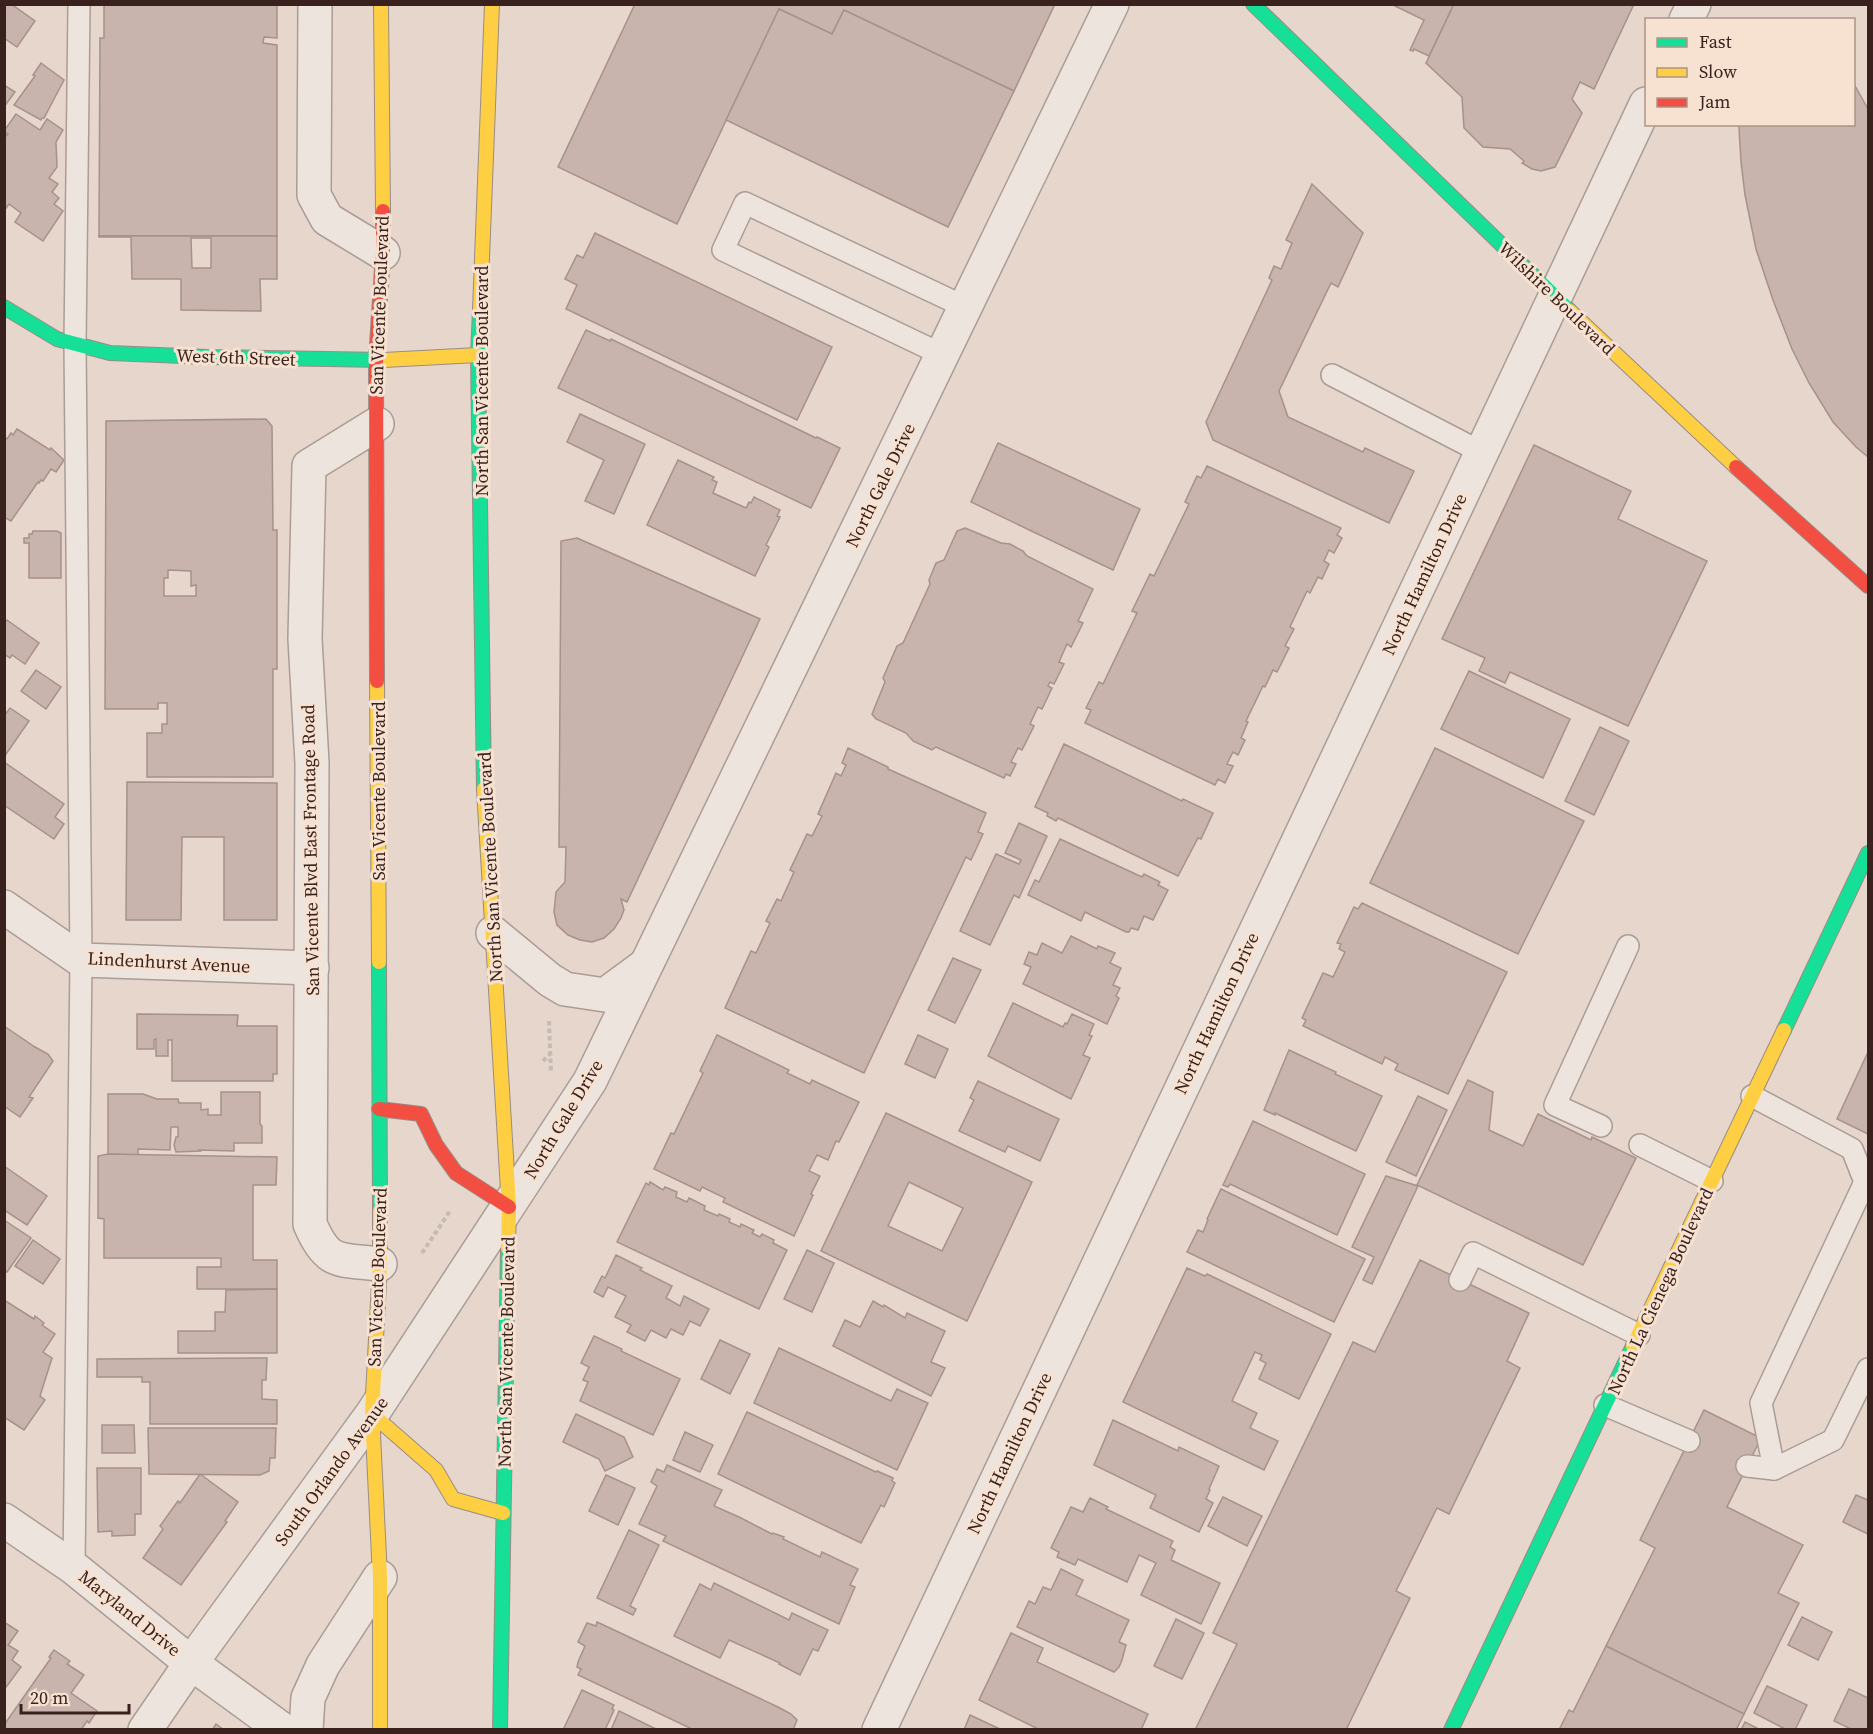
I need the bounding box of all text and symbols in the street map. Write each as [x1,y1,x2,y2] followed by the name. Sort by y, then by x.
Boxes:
[1645,18,1855,126] legend
[1699,29,1732,54] text: Fast
[1699,59,1737,84] text: Slow
[1698,89,1731,114] text: Jam
[363,215,395,395] street label: San Vicente Boulevard
[1493,236,1621,360] street label: Wilshire Boulevard
[469,266,494,496] street label: North San Vicente Boulevard
[176,342,296,372] street label: West 6th Street
[839,419,921,551] street label: North Gale Drive
[1376,489,1472,659] street label: North Hamilton Drive
[366,701,391,881] street label: San Vicente Boulevard
[295,704,325,996] street label: San Vicente Blvd East Frontage Road
[471,751,509,983] street label: North San Vicente Boulevard
[1168,928,1264,1098] street label: North Hamilton Drive
[87,945,251,979] street label: Lindenhurst Avenue
[517,1055,609,1183] street label: North Gale Drive
[1601,1184,1719,1398] street label: North La Cienega Boulevard
[361,1187,393,1367] street label: San Vicente Boulevard
[491,1236,521,1468] street label: North San Vicente Boulevard
[961,1368,1057,1538] street label: North Hamilton Drive
[268,1391,394,1551] street label: South Orlando Avenue
[74,1564,186,1662] street label: Maryland Drive
[21,1677,129,1715] scale bar
[30,1685,68,1710] text: 20 m

